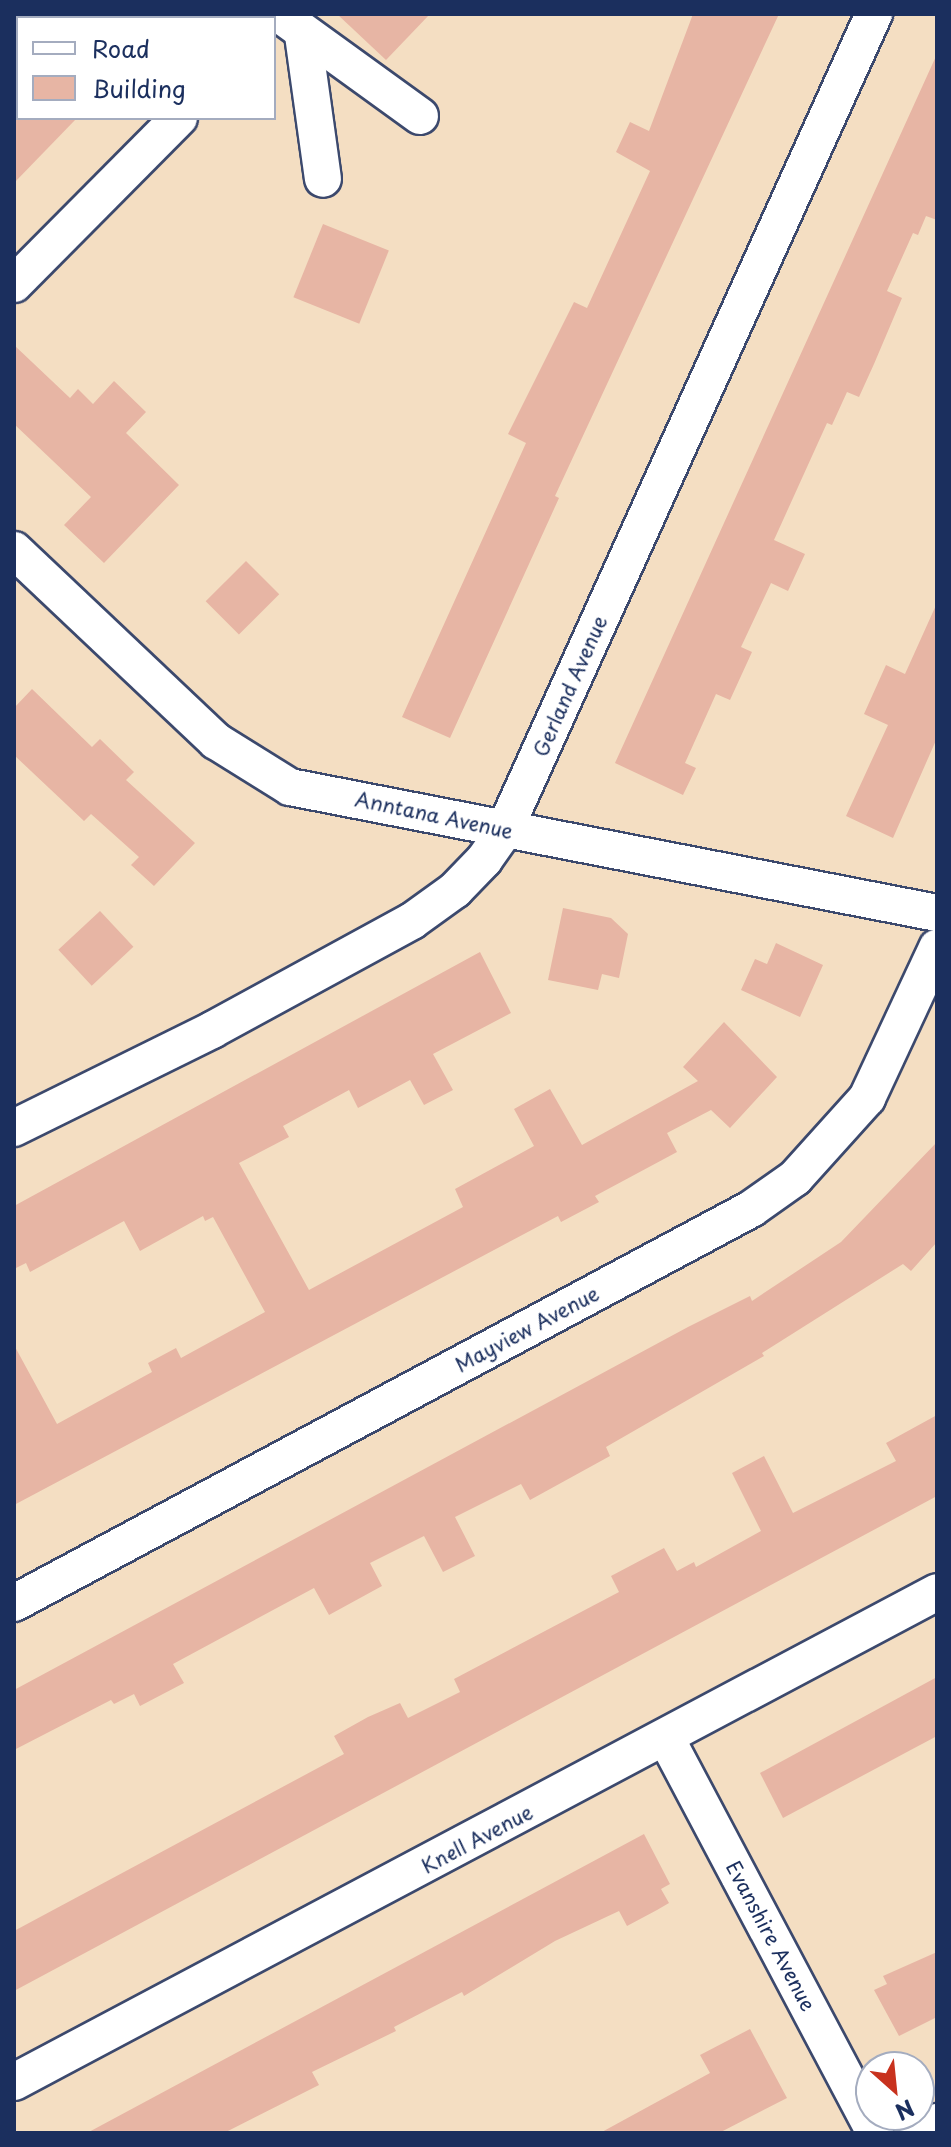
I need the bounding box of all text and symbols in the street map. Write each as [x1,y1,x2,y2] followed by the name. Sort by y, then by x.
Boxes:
[16,16,276,120] legend
[92,30,150,66] text: Road
[92,70,186,106] text: Building
[528,612,612,760] street label: Gerland Avenue
[353,787,515,843] street label: Anntana Avenue
[451,1281,603,1377] street label: Mayview Avenue
[417,1800,537,1878] street label: Knell Avenue
[721,1857,821,2015] street label: Evanshire Avenue
[855,2051,935,2131] north arrow
[890,2092,920,2130] text: N

